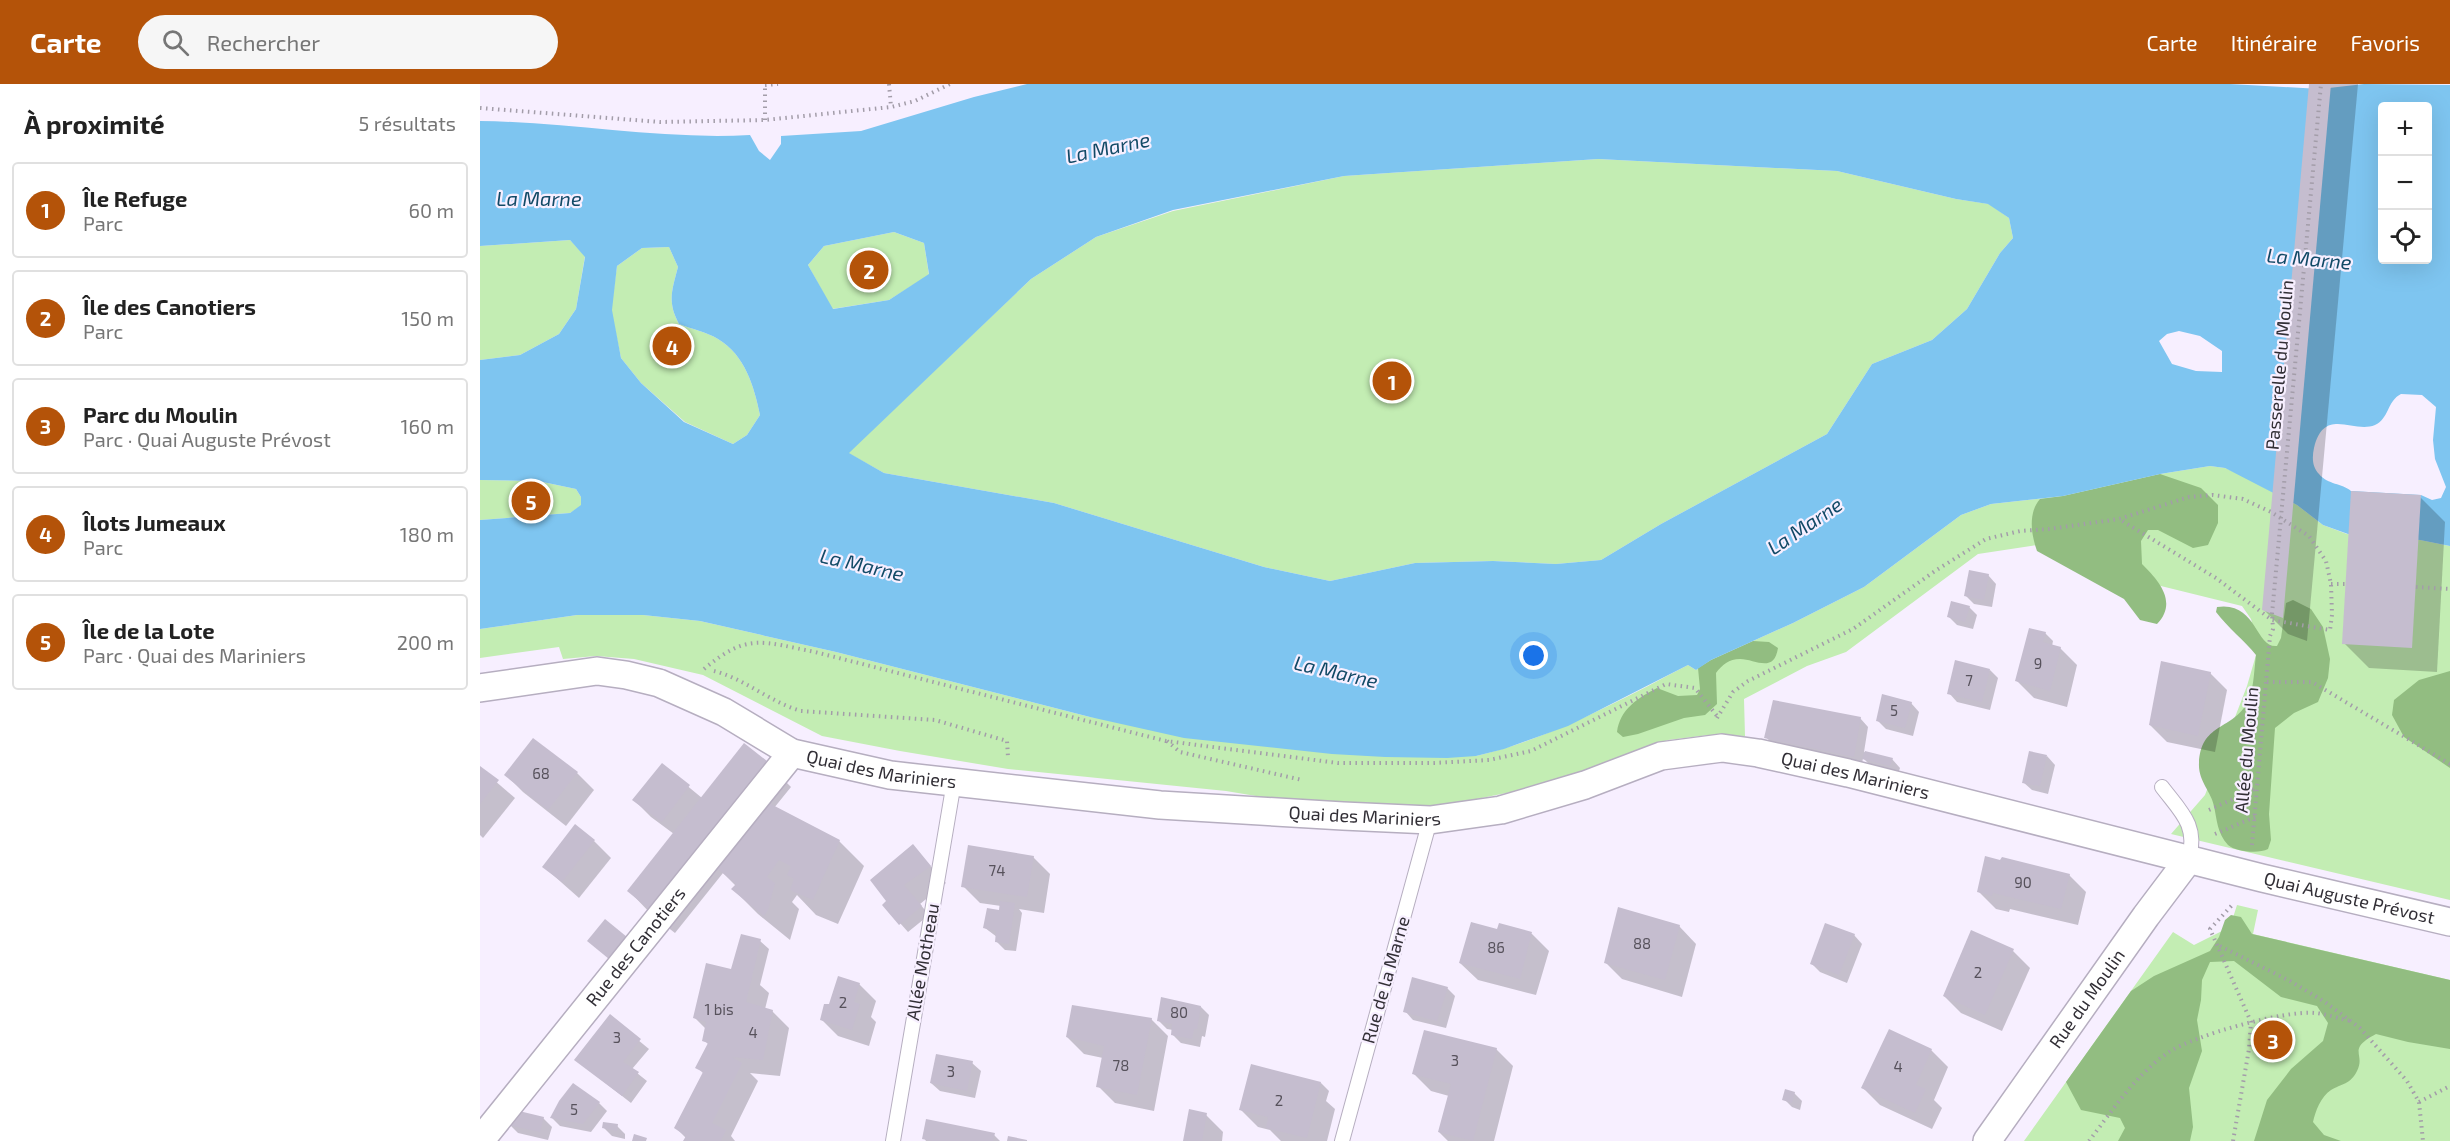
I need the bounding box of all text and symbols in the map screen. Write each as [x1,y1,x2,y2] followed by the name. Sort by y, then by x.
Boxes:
[138,15,558,69] search box
[30,25,102,59] text: Carte
[159,26,192,59] icon: search
[207,29,320,55] text: Rechercher
[2146,30,2198,55] text: Carte
[2231,30,2317,55] text: Itinéraire
[2350,30,2420,55] text: Favoris
[2378,102,2432,264] map controls
[2378,102,2432,156] button: +
[24,108,165,139] text: À proximité
[359,111,456,135] text: 5 résultats
[1064,126,1152,168] water label: La Marne
[2378,156,2432,210] button: −
[83,185,187,211] text: Île Refuge
[496,186,582,210] water label: La Marne
[41,198,50,222] text: 1
[409,198,454,222] text: 60 m
[2378,210,2432,264] button: locate
[83,211,123,235] text: Parc
[2266,242,2353,274] water label: La Marne
[850,248,888,292] pin: 2
[2261,279,2297,451] street label: Passerelle du Moulin
[83,293,256,319] text: Île des Canotiers
[40,306,51,330] text: 2
[401,306,454,330] text: 150 m
[83,319,123,343] text: Parc
[652,324,692,368] pin: 4
[1372,358,1412,404] pin: 1
[83,401,238,427] text: Parc du Moulin
[40,414,51,438] text: 3
[401,414,454,438] text: 160 m
[83,427,331,451] text: Parc · Quai Auguste Prévost
[512,478,550,524] pin: 5
[1762,491,1847,559] water label: La Marne
[83,509,226,535] text: Îlots Jumeaux
[39,522,52,546] text: 4
[400,522,454,546] text: 180 m
[83,535,123,559] text: Parc
[818,543,907,585] water label: La Marne
[83,617,215,643] text: Île de la Lote
[40,630,51,654] text: 5
[397,630,454,654] text: 200 m
[1519,641,1548,670] your location
[83,643,306,667] text: Parc · Quai des Mariniers
[1292,650,1381,692] water label: La Marne
[2034,654,2042,672] house number: 9
[1965,671,1973,689] house number: 7
[2230,686,2262,814] street label: Allée du Moulin
[1890,701,1898,719] house number: 5
[804,745,958,792] street label: Quai des Mariniers
[1779,746,1932,803] street label: Quai des Mariniers
[532,764,550,782] house number: 68
[1288,801,1442,830] street label: Quai des Mariniers
[989,861,1005,879] house number: 74
[2262,867,2437,928] street label: Quai Auguste Prévost
[2014,873,2032,891] house number: 90
[581,882,690,1010] street label: Rue des Canotiers
[901,902,943,1022] street label: Allée Motheau
[1356,914,1414,1046] street label: Rue de la Marne
[1633,934,1651,952] house number: 88
[1487,938,1505,956] house number: 86
[2044,944,2129,1052] street label: Rue du Moulin
[1974,963,1982,981] house number: 2
[839,993,847,1011] house number: 2
[704,1000,734,1018] house number: 1 bis
[1170,1003,1188,1021] house number: 80
[2254,1018,2292,1062] pin: 3
[748,1023,758,1041] house number: 4
[613,1028,621,1046] house number: 3
[1451,1051,1459,1069] house number: 3
[1113,1056,1129,1074] house number: 78
[1893,1057,1903,1075] house number: 4
[947,1062,955,1080] house number: 3
[1275,1091,1283,1109] house number: 2
[570,1100,578,1118] house number: 5

